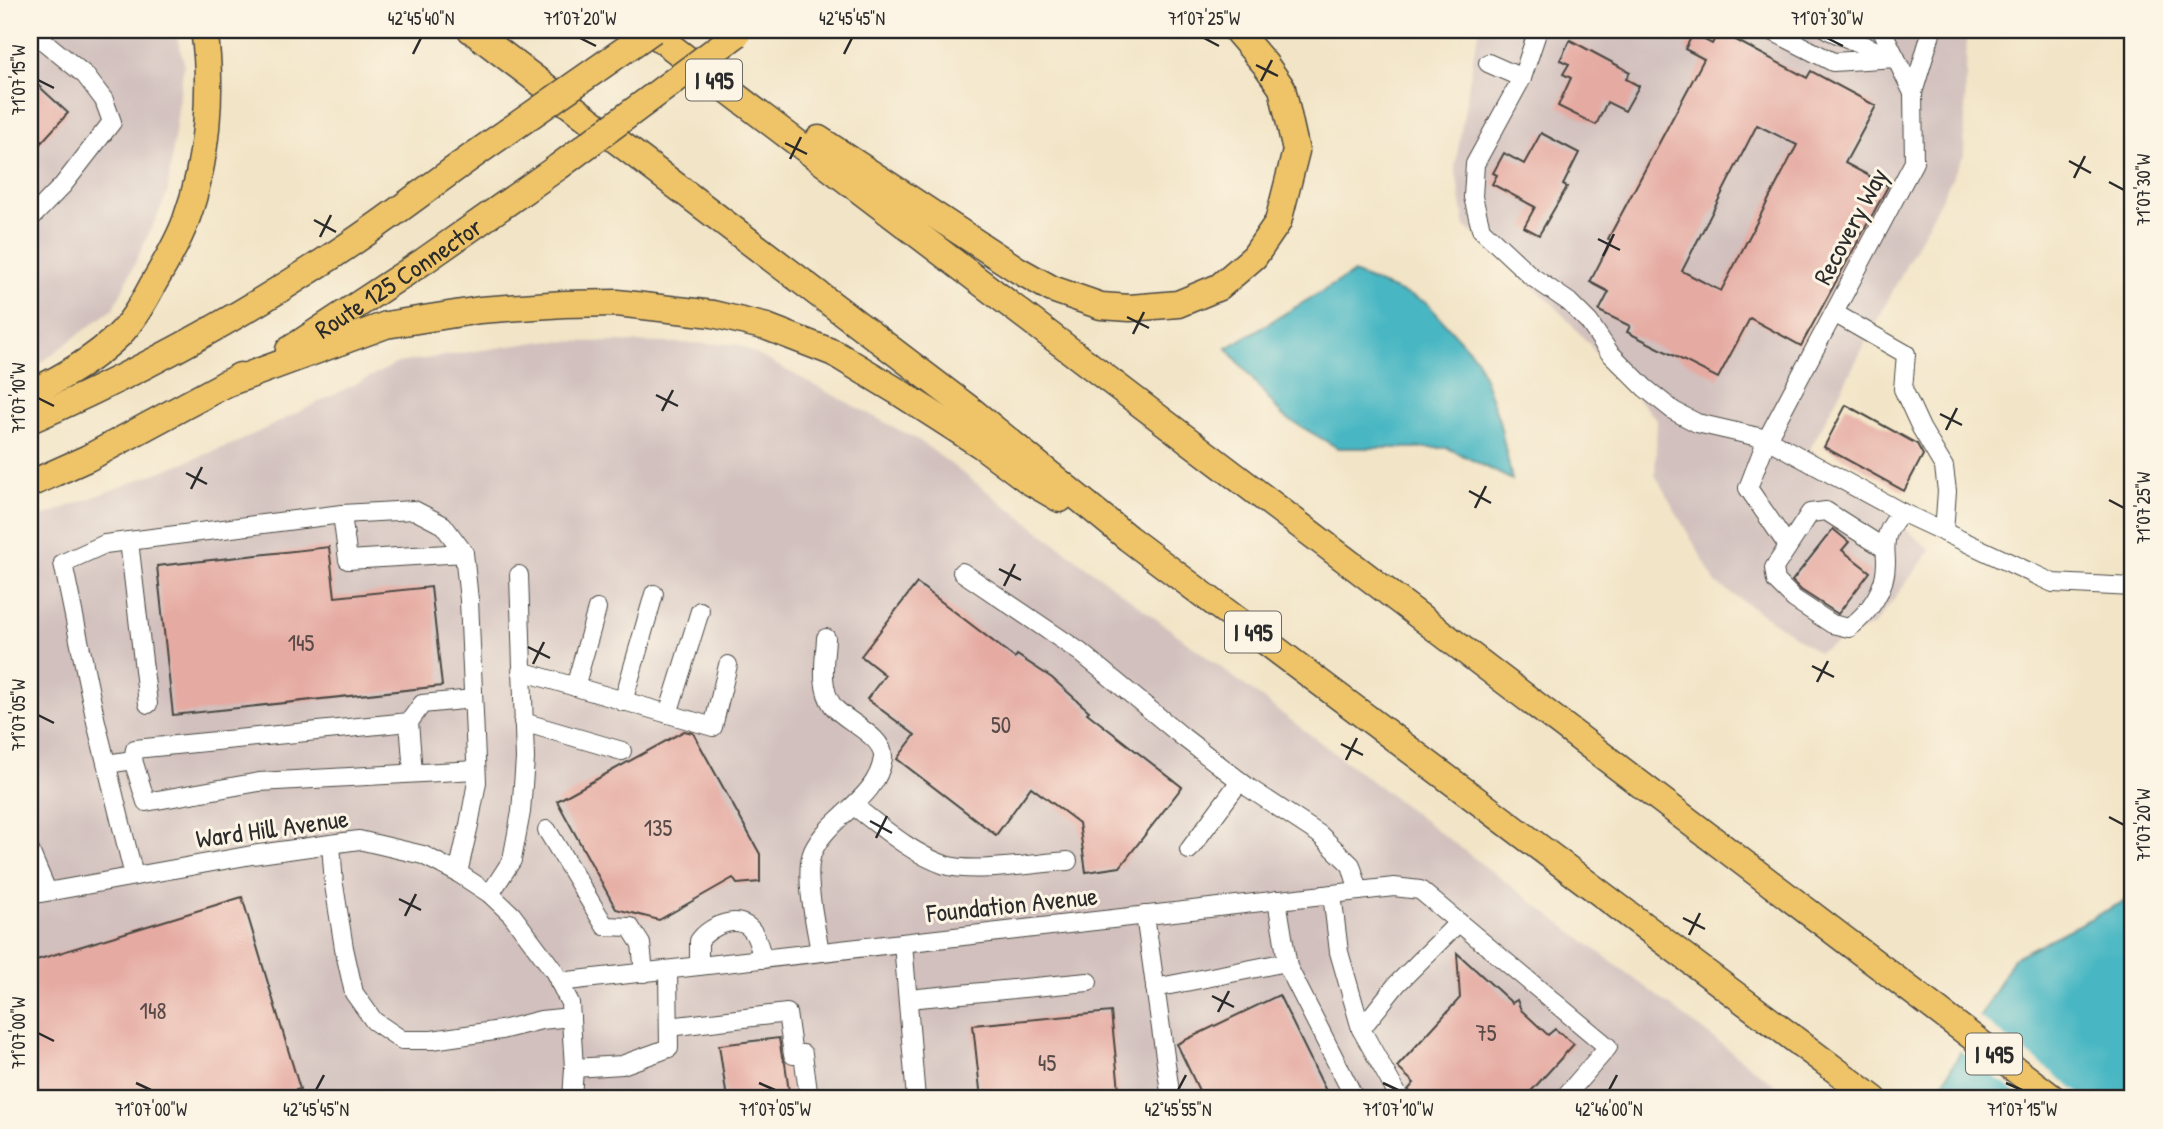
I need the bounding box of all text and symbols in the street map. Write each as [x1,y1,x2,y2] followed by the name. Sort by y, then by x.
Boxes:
[388,6,454,31] text: 42°45'40"N
[544,6,616,31] text: 71°07'20"W
[819,6,885,31] text: 42°45'45"N
[1168,6,1240,31] text: 71°07'25"W
[1791,6,1863,31] text: 71°07'30"W
[6,45,31,115] text: 71°07'15"W
[686,60,742,100] road number: I 495
[2131,154,2156,226] text: 71°07'30"W
[1805,161,1895,291] street label: Recovery Way
[307,208,489,346] street label: Route 125 Connector
[6,363,31,433] text: 71°07'10"W
[2131,472,2156,544] text: 71°07'25"W
[1225,612,1281,652] road number: I 495
[288,627,315,658] house number: 145
[6,679,31,751] text: 71°07'05"W
[991,709,1011,740] house number: 50
[2131,789,2156,861] text: 71°07'20"W
[194,800,350,856] street label: Ward Hill Avenue
[644,812,672,843] house number: 135
[924,878,1099,930] street label: Foundation Avenue
[140,995,167,1026] house number: 148
[6,997,31,1069] text: 71°07'00"W
[1475,1017,1497,1048] house number: 75
[1966,1034,2022,1074] road number: I 495
[1038,1047,1056,1078] house number: 45
[115,1097,187,1122] text: 71°07'00"W
[283,1097,349,1122] text: 42°45'45"N
[739,1097,811,1122] text: 71°07'05"W
[1145,1097,1211,1122] text: 42°45'55"N
[1363,1097,1433,1122] text: 71°07'10"W
[1575,1097,1643,1122] text: 42°46'00"N
[1987,1097,2057,1122] text: 71°07'15"W

